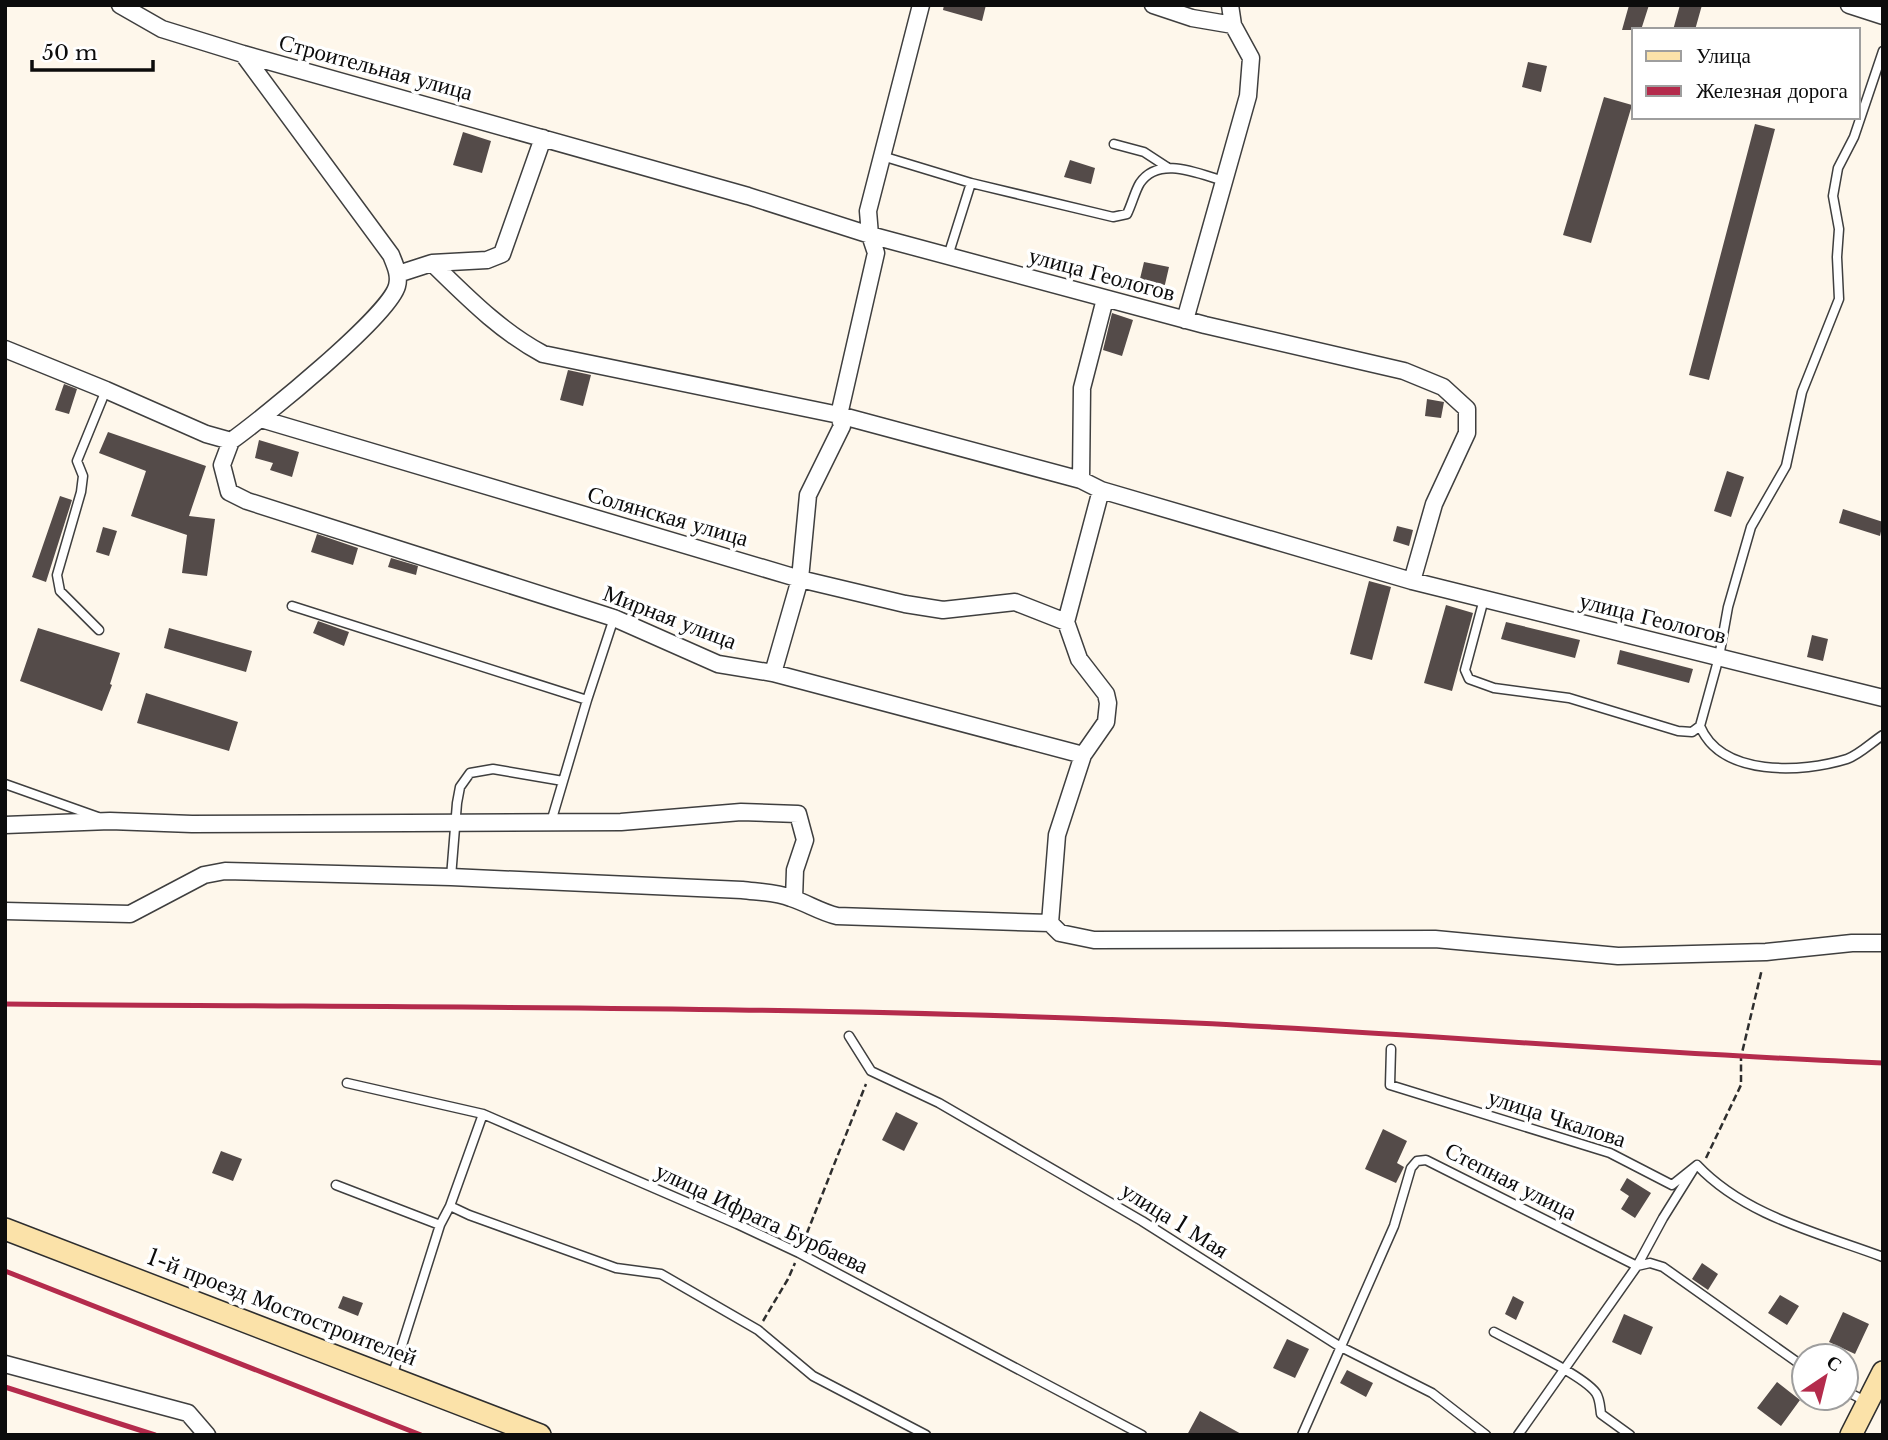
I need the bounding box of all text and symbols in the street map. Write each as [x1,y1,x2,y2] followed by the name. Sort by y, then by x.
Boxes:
[32,28,152,72] scale bar
[276,28,476,106] street label: Строительная улица
[1632,28,1860,119] legend
[42,40,98,66] text: 50 m
[1696,43,1751,69] text: Улица
[1696,78,1848,104] text: Железная дорога
[1026,241,1178,307] street label: улица Геологов
[584,480,752,552] street label: Солянская улица
[599,579,741,655] street label: Мирная улица
[1577,586,1730,650] street label: улица Геологов
[1485,1083,1629,1153] street label: улица Чкалова
[1440,1136,1582,1226] street label: Степная улица
[651,1156,873,1280] street label: улица Ифрата Бурбаева
[1116,1176,1234,1264] street label: улица 1 Мая
[143,1243,421,1371] street label: 1-й проезд Мостостроителей
[1790,1342,1860,1412] north arrow
[1822,1350,1847,1377] text: С

